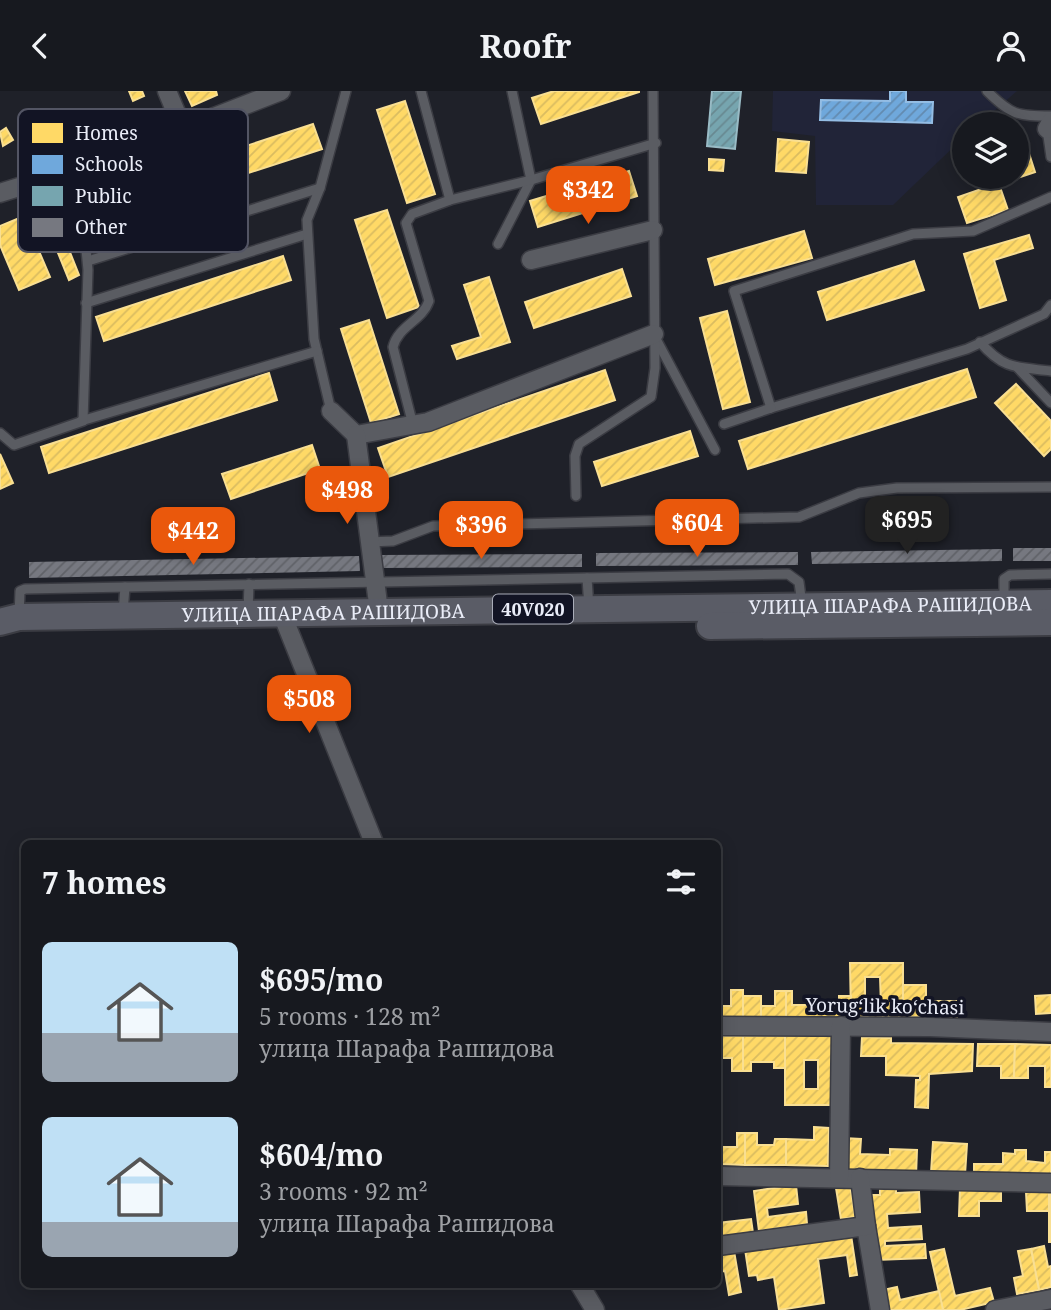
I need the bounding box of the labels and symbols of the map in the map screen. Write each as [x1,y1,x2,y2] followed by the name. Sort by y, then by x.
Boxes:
[18,109,248,252] legend
[75,120,138,146] text: Homes
[75,151,143,177] text: Schools
[547,167,629,226] pin: $342
[75,183,132,209] text: Public
[75,214,127,240] text: Other
[306,467,388,526] pin: $498
[866,497,948,556] pin: $695
[656,499,738,559] pin: $604
[440,501,522,561] pin: $396
[152,507,234,567] pin: $442
[749,590,1033,620] street label: УЛИЦА ШАРАФА РАШИДОВА
[493,595,573,623] road number: 40V020
[182,598,466,628] street label: УЛИЦА ШАРАФА РАШИДОВА
[268,675,350,735] pin: $508
[804,992,965,1020] street label: Yorugʻlik koʻchasi

